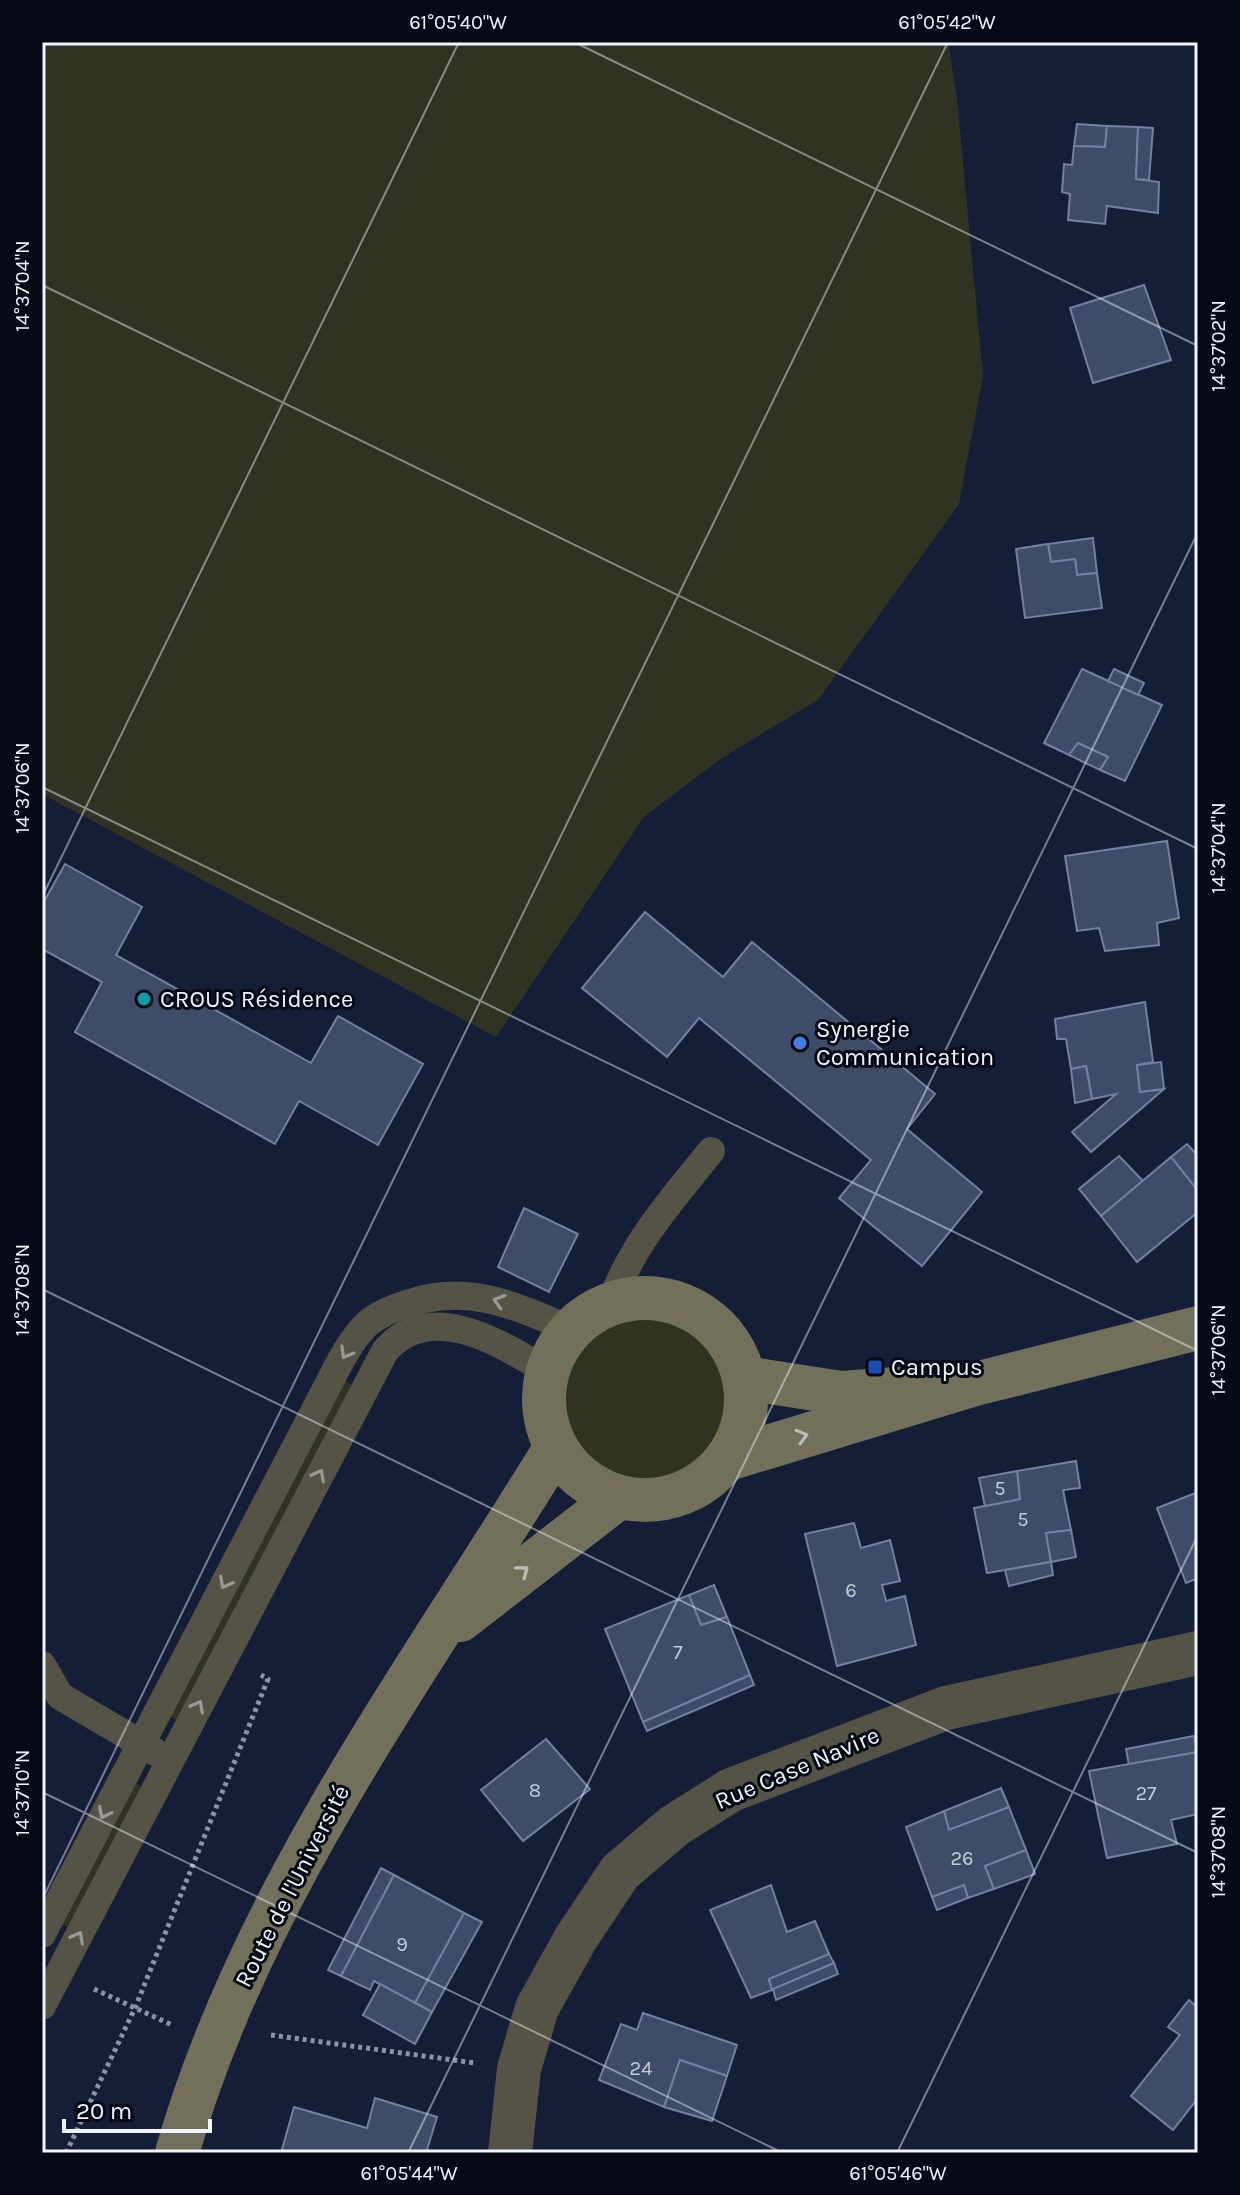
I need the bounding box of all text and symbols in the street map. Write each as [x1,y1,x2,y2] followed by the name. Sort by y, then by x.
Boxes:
[409,11,507,34] text: 61°05'40"W
[898,11,996,34] text: 61°05'42"W
[11,240,34,332] text: 14°37'04"N
[1207,300,1230,392] text: 14°37'02"N
[11,742,34,834] text: 14°37'06"N
[1207,802,1230,894] text: 14°37'04"N
[160,985,353,1013] place label: CROUS Résidence
[135,990,153,1008] marker: CROUS Résidence
[816,1015,994,1071] place label: Synergie Communication
[791,1034,809,1052] marker: Synergie Communication
[11,1244,34,1336] text: 14°37'08"N
[493,1294,507,1310] one-way arrow
[1207,1304,1230,1396] text: 14°37'06"N
[340,1344,356,1358] one-way arrow
[891,1353,983,1381] place label: Campus
[866,1358,884,1376] marker: Campus
[795,1428,808,1445] one-way arrow
[309,1469,324,1484] one-way arrow
[994,1477,1006,1500] house number: 5
[1017,1508,1029,1531] house number: 5
[514,1567,529,1581] one-way arrow
[219,1574,234,1589] one-way arrow
[845,1579,857,1602] house number: 6
[673,1641,683,1664] house number: 7
[189,1700,204,1714] one-way arrow
[711,1721,883,1815] street label: Rue Case Navire
[11,1750,34,1836] text: 14°37'10"N
[529,1779,541,1802] house number: 8
[229,1780,355,1992] street label: Route de l'Université
[1136,1782,1157,1805] house number: 27
[99,1805,114,1819] one-way arrow
[1207,1806,1230,1898] text: 14°37'08"N
[950,1847,974,1870] house number: 26
[69,1930,84,1945] one-way arrow
[396,1933,408,1956] house number: 9
[630,2057,652,2080] house number: 24
[64,2083,210,2133] scale bar
[76,2097,132,2125] text: 20 m
[360,2162,458,2185] text: 61°05'44"W
[849,2162,947,2185] text: 61°05'46"W

